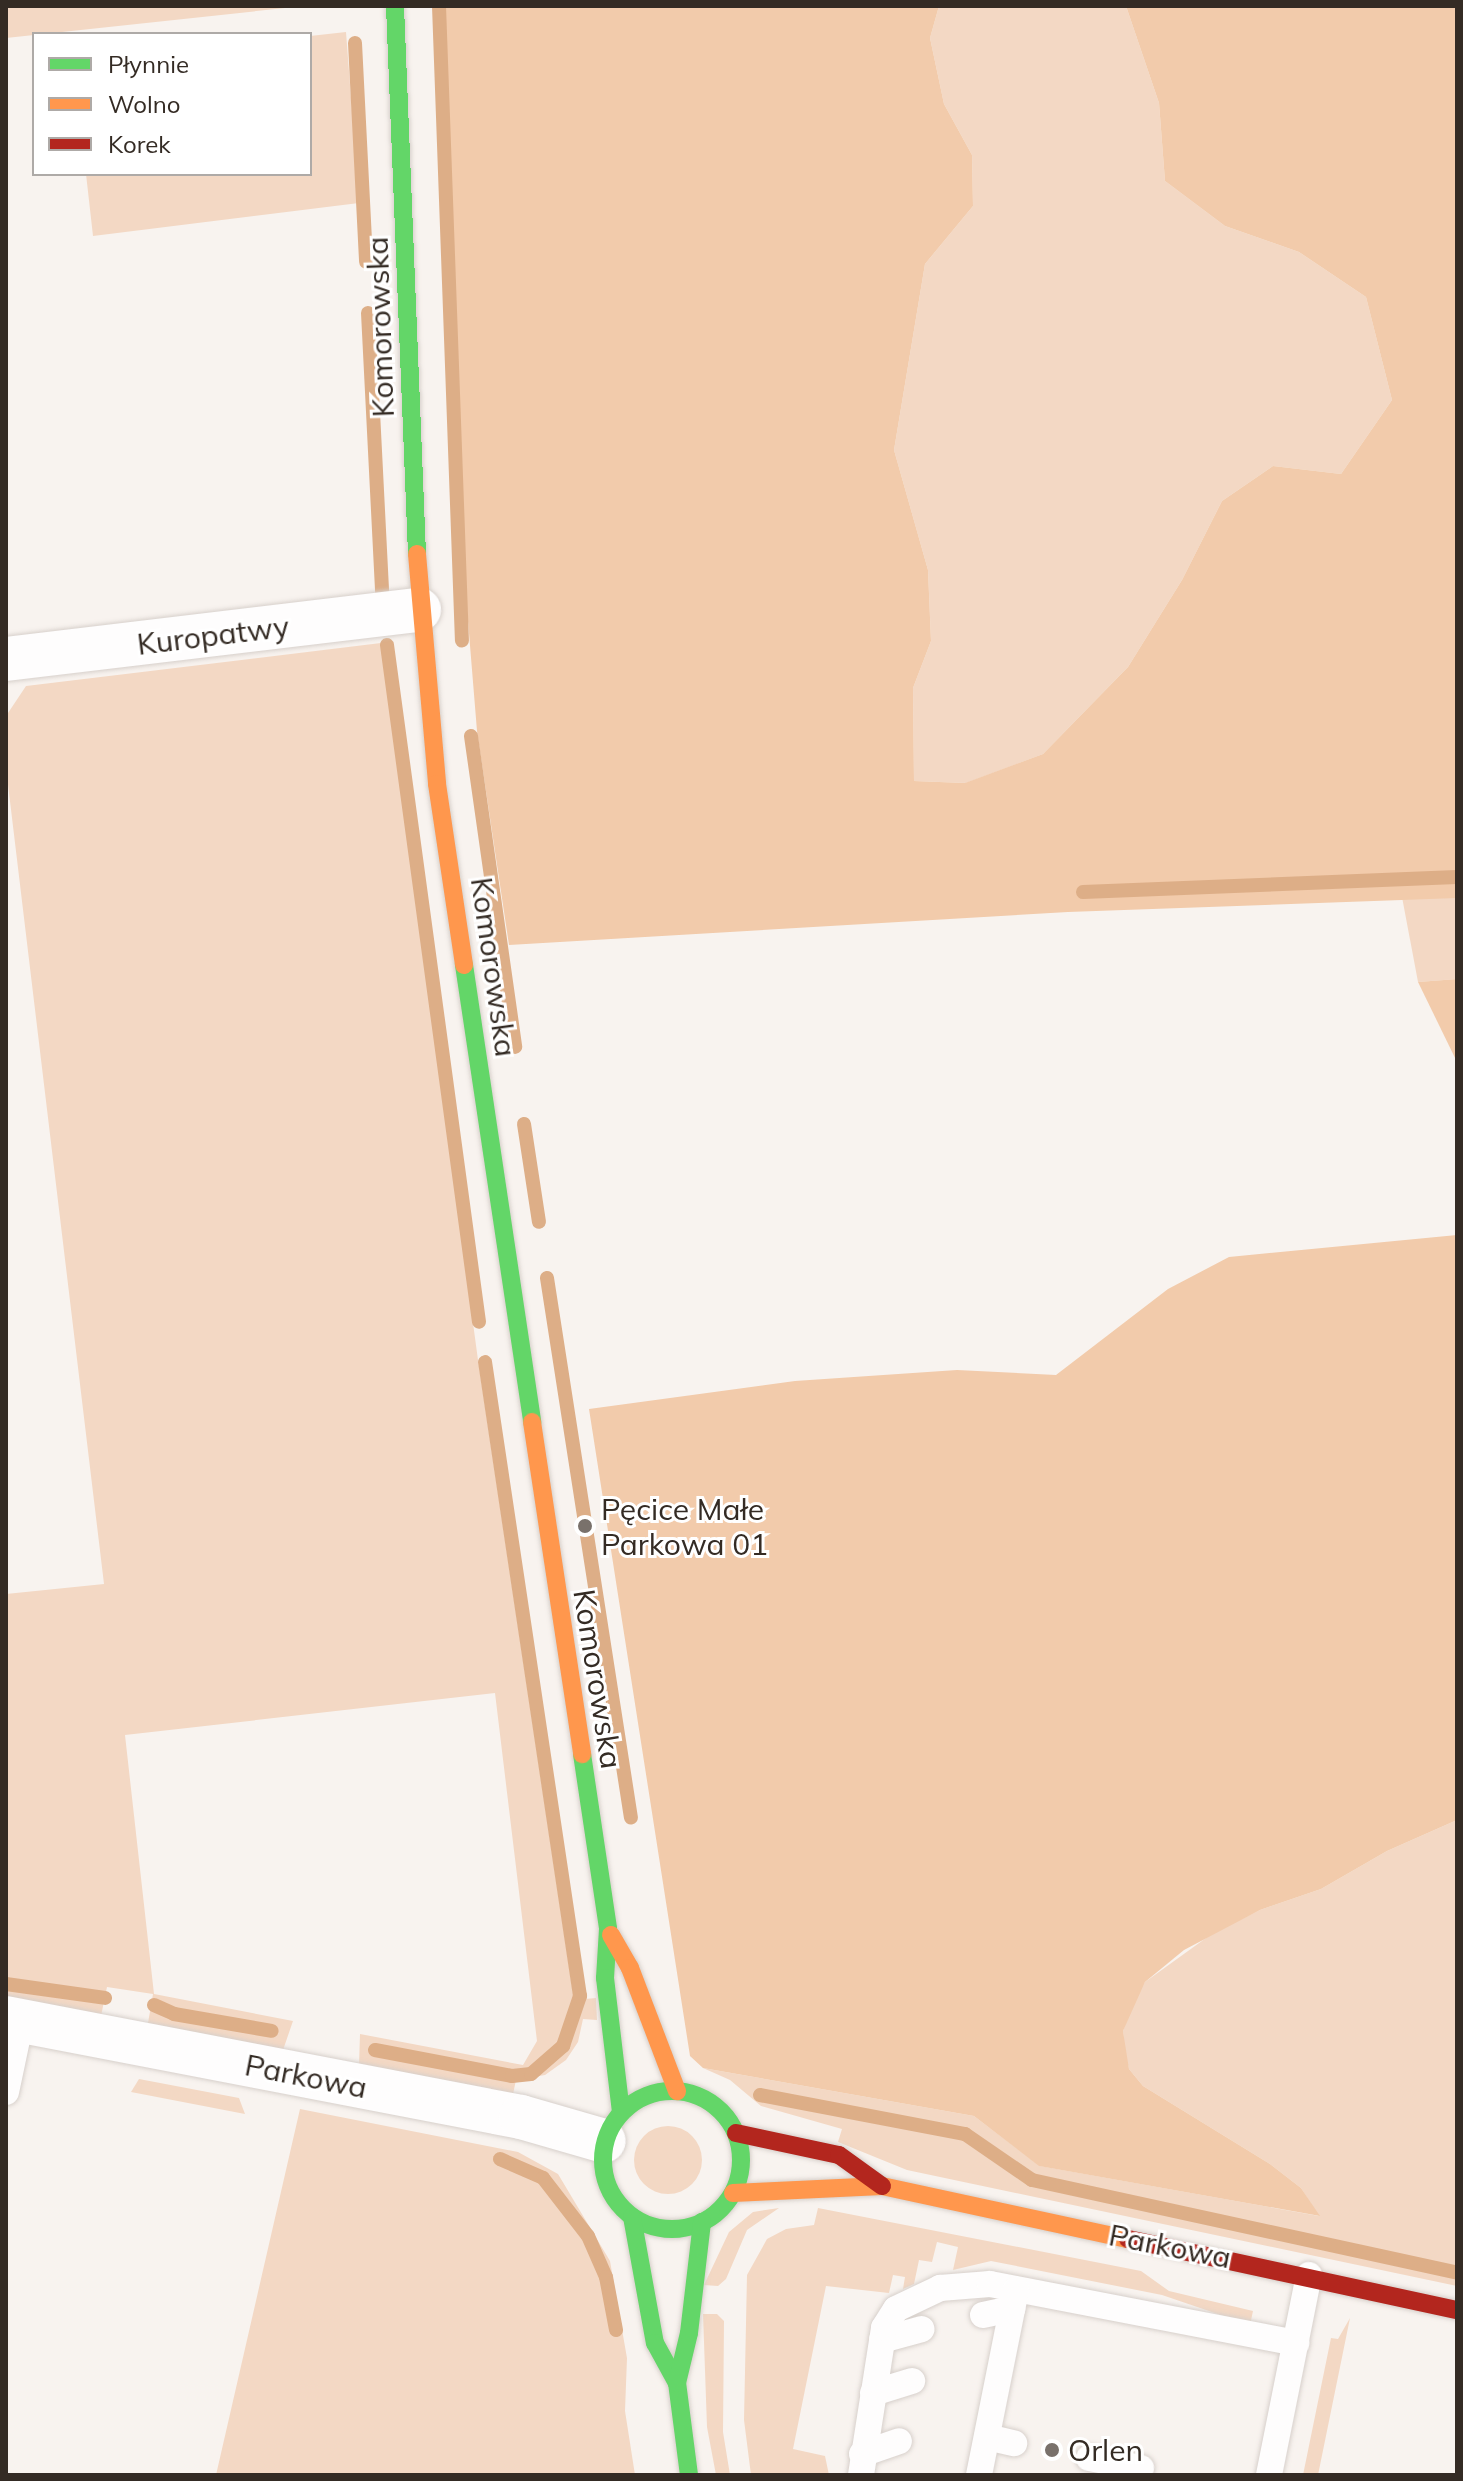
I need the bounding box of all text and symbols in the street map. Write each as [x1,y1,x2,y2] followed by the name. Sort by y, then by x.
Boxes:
[32,32,312,176] legend
[108,49,189,79] text: Płynnie
[108,89,180,119] text: Wolno
[108,129,171,159] text: Korek
[359,236,401,418] street label: Komorowska
[135,608,291,662] street label: Kuropatwy
[464,875,524,1059] street label: Komorowska
[601,1491,768,1562] place label: Pęcice Małe Parkowa 01
[576,1517,594,1535] marker: Pęcice Małe Parkowa 01
[566,1587,630,1771] street label: Komorowska
[242,2047,370,2105] street label: Parkowa
[1106,2217,1234,2275] street label: Parkowa
[1068,2432,1143,2468] place label: Orlen
[1043,2441,1061,2459] marker: Orlen

